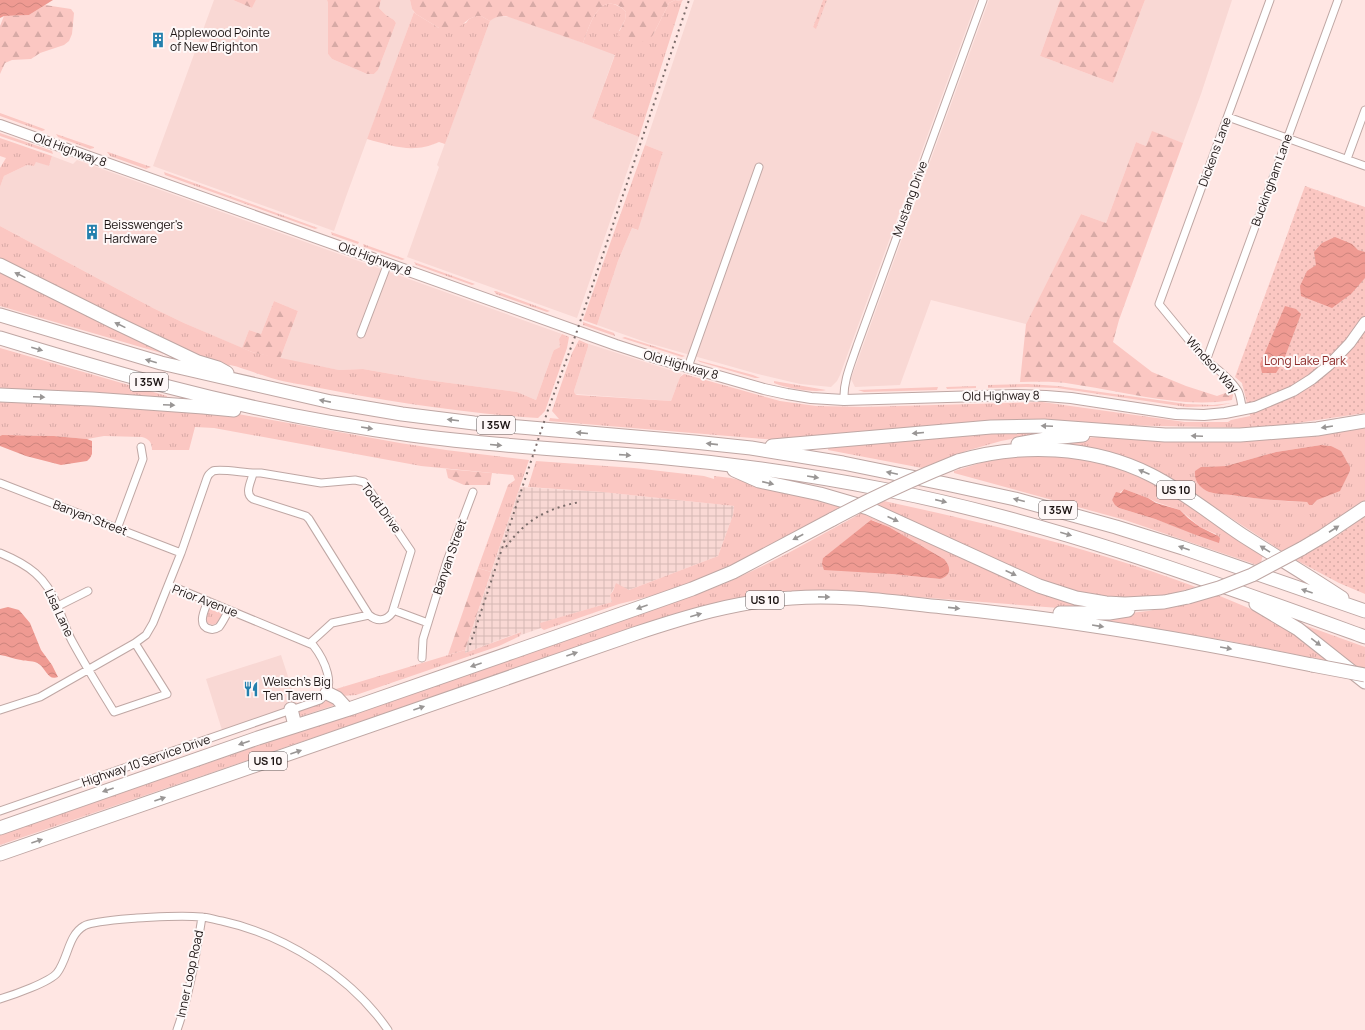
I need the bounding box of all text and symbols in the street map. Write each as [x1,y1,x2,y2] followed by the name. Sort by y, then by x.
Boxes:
[170,24,270,55] place label: Applewood Pointe of New Brighton
[149,31,167,49] building icon: Applewood Pointe of New Brighton
[1194,115,1235,189] street label: Dickens Lane
[31,128,109,171] street label: Old Highway 8
[1247,131,1296,228] street label: Buckingham Lane
[888,158,931,239] street label: Mustang Drive
[104,216,183,247] place label: Beisswenger's Hardware
[83,223,101,241] building icon: Beisswenger's Hardware
[336,237,414,280] street label: Old Highway 8
[15,272,26,278] one-way arrow
[114,322,126,328] one-way arrow
[1182,332,1243,397] street label: Windsor Way
[32,346,44,352] one-way arrow
[642,346,721,383] street label: Old Highway 8
[1264,352,1347,369] park label: Long Lake Park
[145,358,157,364] one-way arrow
[130,373,168,391] road number: I 35W
[962,386,1040,405] street label: Old Highway 8
[33,394,46,400] one-way arrow
[318,397,331,403] one-way arrow
[163,401,175,408] one-way arrow
[477,416,515,434] road number: I 35W
[447,417,459,424] one-way arrow
[1040,423,1053,429] one-way arrow
[1320,424,1333,430] one-way arrow
[361,426,373,432] one-way arrow
[576,429,589,436] one-way arrow
[912,429,924,436] one-way arrow
[1191,432,1203,439] one-way arrow
[706,440,718,447] one-way arrow
[490,441,502,448] one-way arrow
[619,451,631,458] one-way arrow
[886,469,898,475] one-way arrow
[1138,469,1149,475] one-way arrow
[807,474,819,480] one-way arrow
[357,479,405,536] street label: Todd Drive
[763,480,775,486] one-way arrow
[1157,481,1195,499] road number: US 10
[51,496,130,540] street label: Banyan Street
[1013,497,1025,503] one-way arrow
[935,499,947,505] one-way arrow
[1039,501,1077,519] road number: I 35W
[887,516,899,522] one-way arrow
[429,517,470,597] street label: Banyan Street
[1328,526,1340,533] one-way arrow
[1061,531,1073,537] one-way arrow
[793,534,804,540] one-way arrow
[1177,545,1189,551] one-way arrow
[1259,546,1271,553] one-way arrow
[1005,570,1017,576] one-way arrow
[170,580,241,621] street label: Prior Avenue
[41,586,78,640] street label: Lisa Lane
[1300,587,1312,593] one-way arrow
[746,591,784,609] road number: US 10
[818,594,831,600] one-way arrow
[635,605,647,611] one-way arrow
[948,605,960,611] one-way arrow
[690,612,702,618] one-way arrow
[1092,623,1104,629] one-way arrow
[1310,638,1321,646] one-way arrow
[1220,645,1232,651] one-way arrow
[566,651,578,657] one-way arrow
[470,662,482,668] one-way arrow
[263,673,331,704] place label: Welsch's Big Ten Tavern
[242,680,260,698] restaurant icon: Welsch's Big Ten Tavern
[413,705,425,711] one-way arrow
[79,730,212,791] street label: Highway 10 Service Drive
[237,740,249,746] one-way arrow
[290,748,302,754] one-way arrow
[249,752,287,770] road number: US 10
[101,788,113,794] one-way arrow
[154,795,166,801] one-way arrow
[31,838,43,844] one-way arrow
[172,929,207,1019] street label: Inner Loop Road

